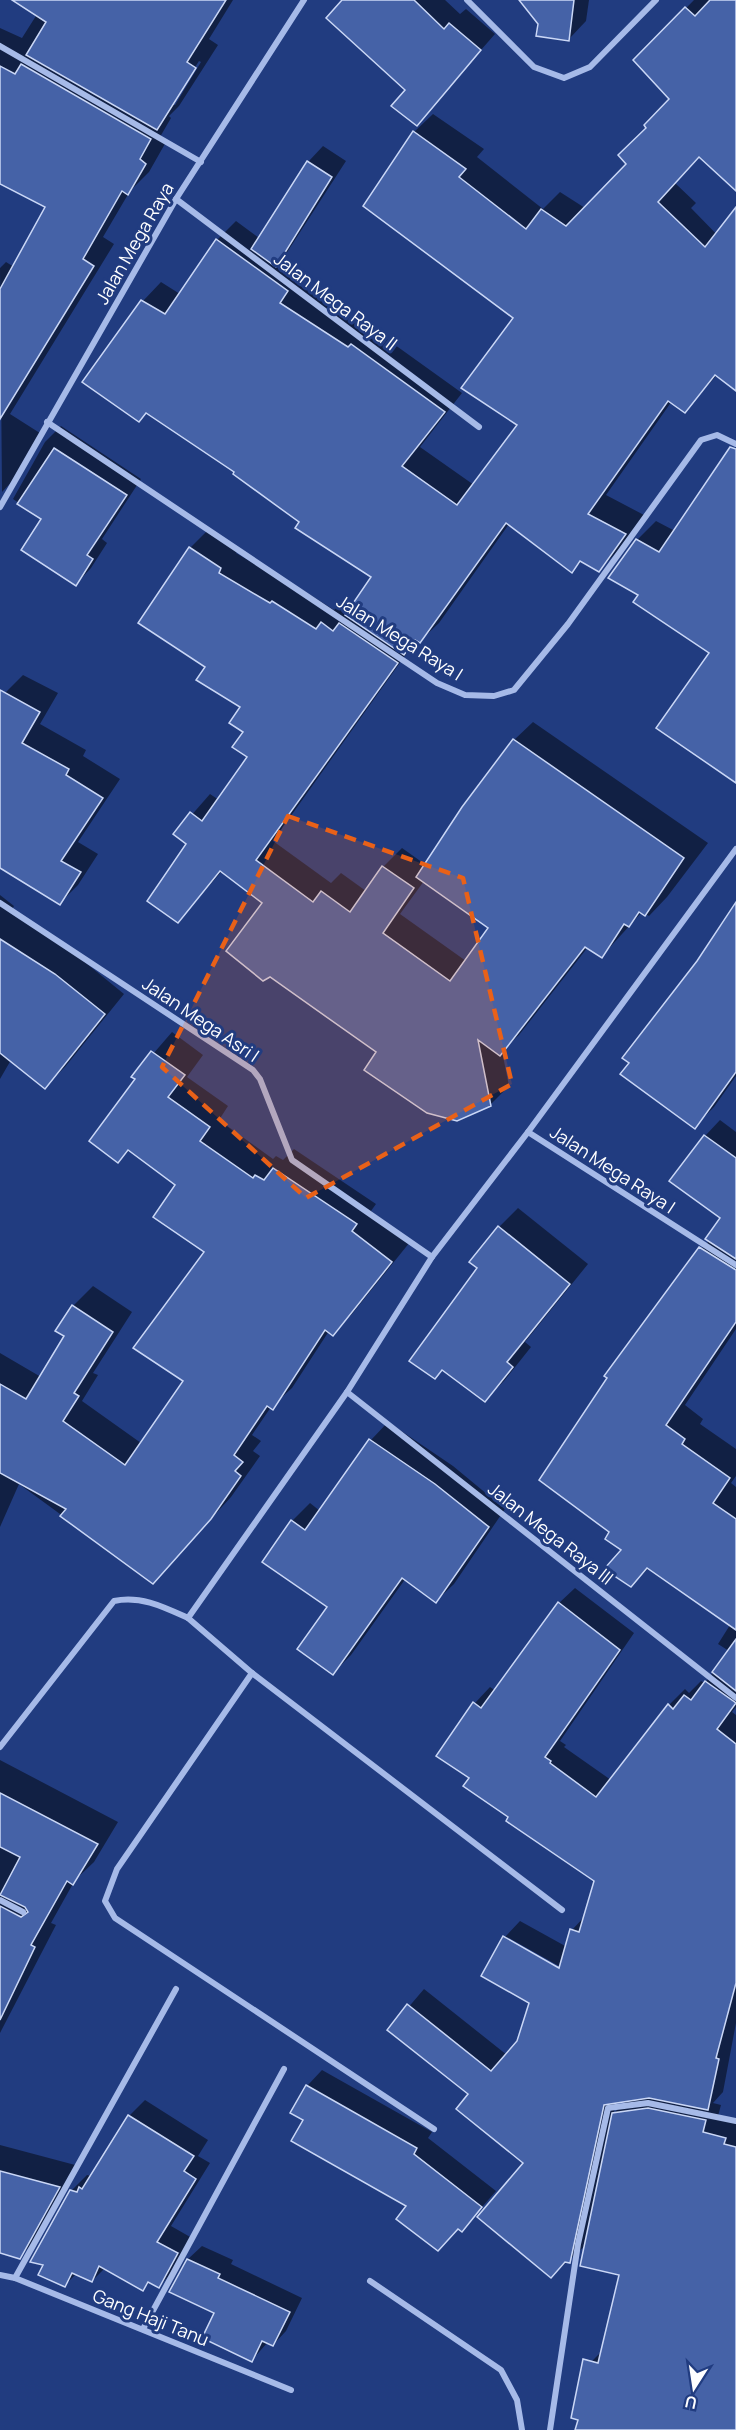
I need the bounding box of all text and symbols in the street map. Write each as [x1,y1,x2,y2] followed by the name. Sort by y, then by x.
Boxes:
[89,178,179,308] street label: Jalan Mega Raya
[269,247,403,355] street label: Jalan Mega Raya II
[332,589,468,685] street label: Jalan Mega Raya I
[138,971,264,1067] street label: Jalan Mega Asri I
[546,1120,680,1218] street label: Jalan Mega Raya I
[483,1476,619,1590] street label: Jalan Mega Raya III
[89,2283,213,2351] street label: Gang Haji Tanu
[664,2358,724,2418] north arrow
[683,2391,699,2415] text: U

